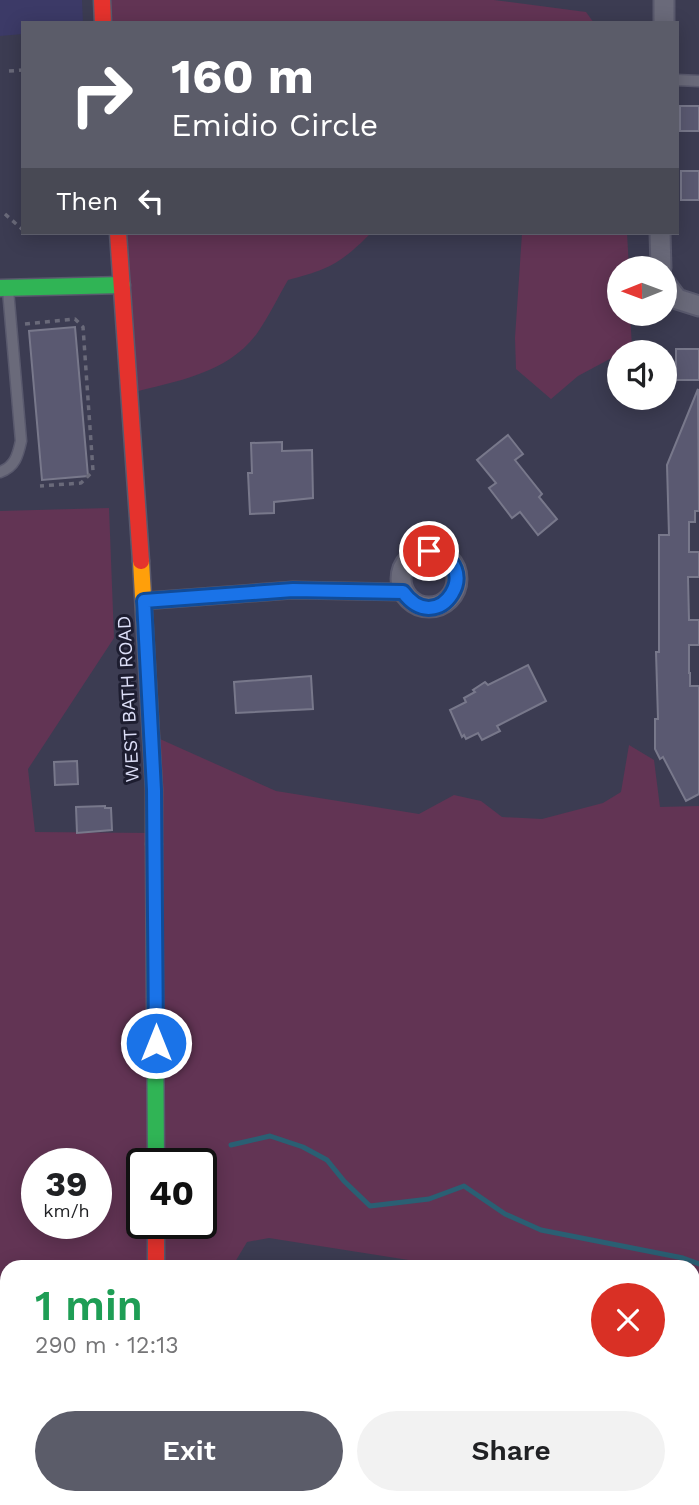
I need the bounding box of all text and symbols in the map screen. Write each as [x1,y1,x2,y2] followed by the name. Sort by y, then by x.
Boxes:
[171,47,314,105] text: 160 m
[56,49,147,140] icon: right
[171,106,378,144] text: Emidio Circle
[132,182,170,220] icon: left
[56,186,118,216] text: Then
[607,256,677,326] north arrow
[607,256,677,410] map controls
[607,340,677,410] button: sound
[399,521,459,581] pin
[410,532,448,570] icon: arrive
[112,615,144,783] street label: WEST BATH ROAD
[119,1006,193,1080] position arrow
[126,1148,217,1239] speed limit sign: 40
[45,1163,88,1205] text: 39
[43,1200,90,1221] text: km/h
[35,1281,143,1330] text: 1 min
[591,1283,665,1357] button: close
[35,1332,179,1359] text: 290 m · 12:13
[35,1411,343,1491] button: Exit
[357,1411,665,1491] button: Share

